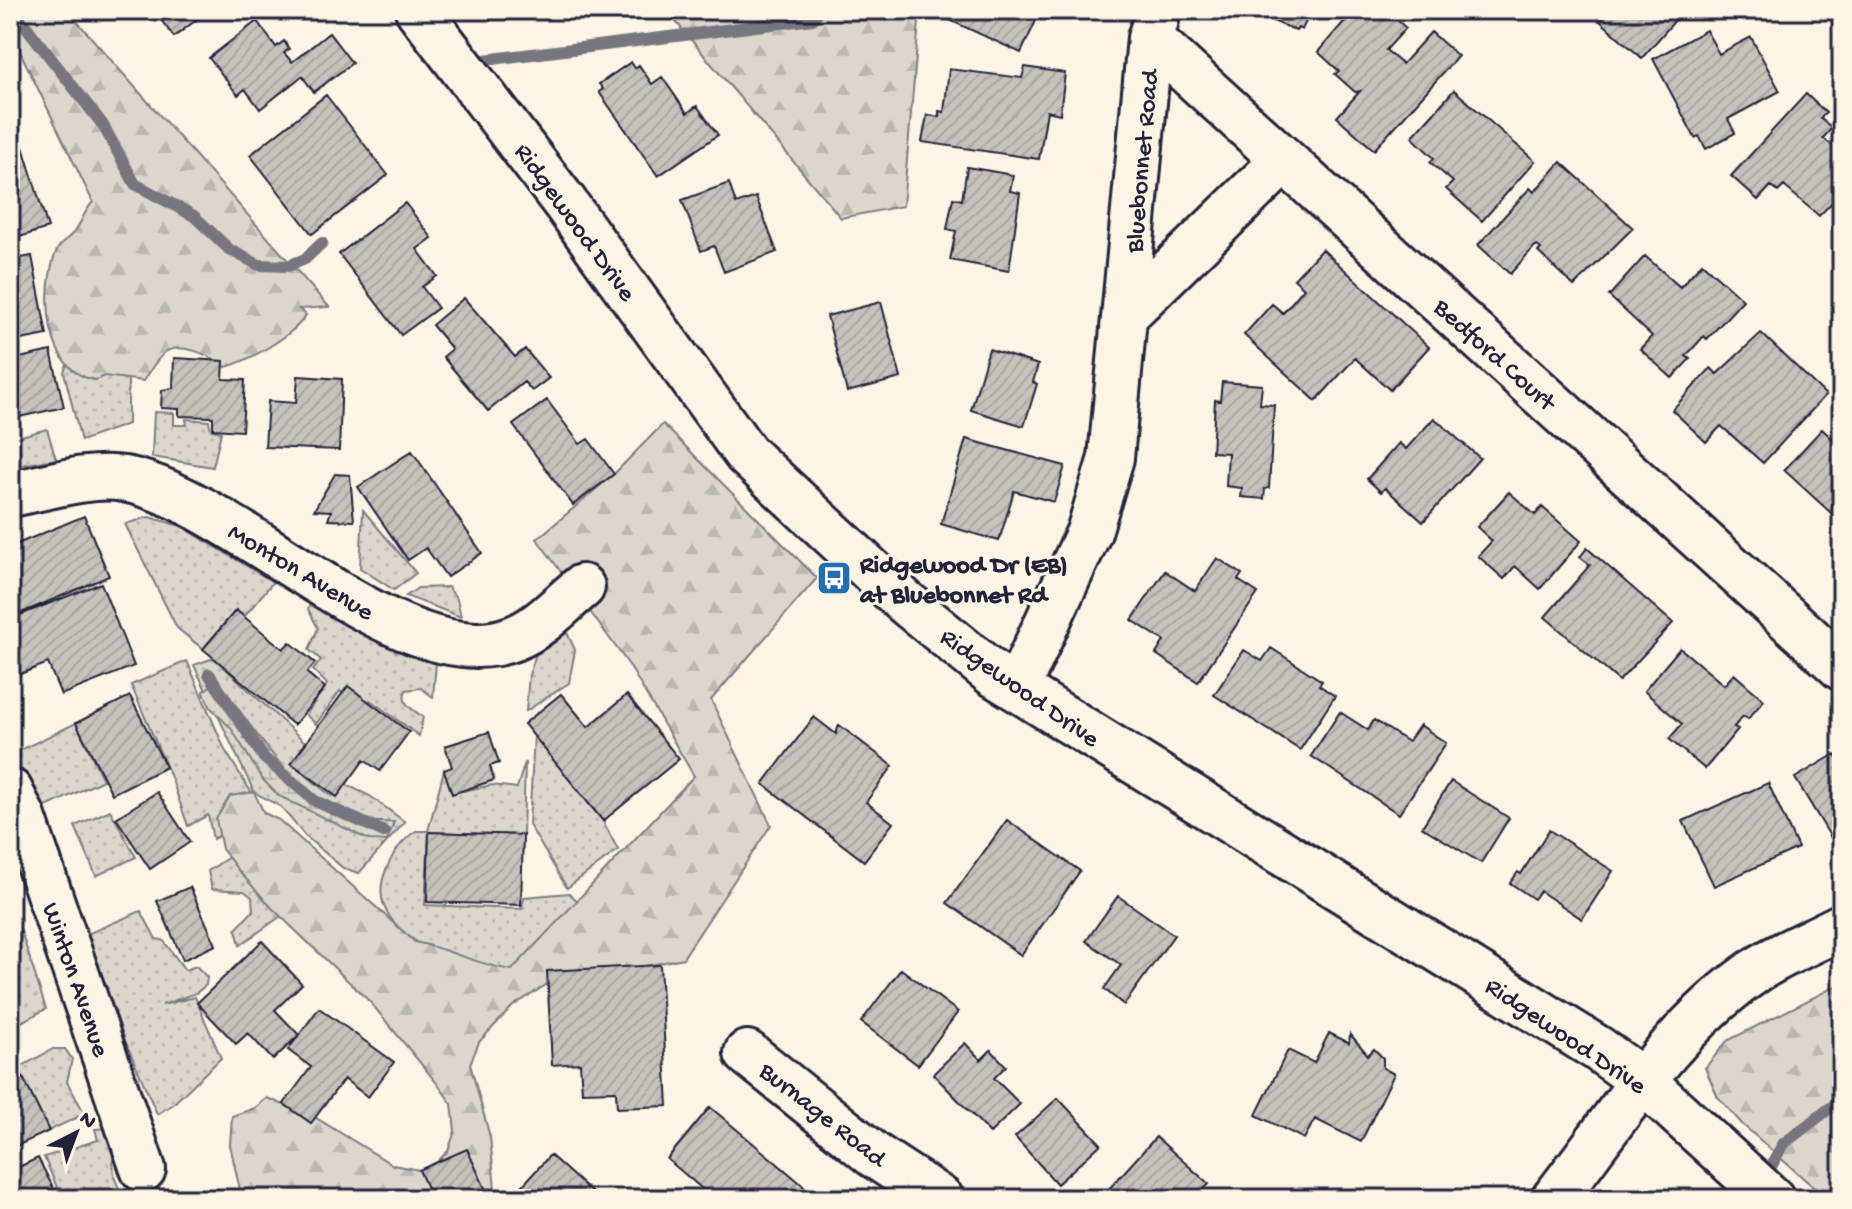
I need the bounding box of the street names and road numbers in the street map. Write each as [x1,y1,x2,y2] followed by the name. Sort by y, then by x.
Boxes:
[1121,67,1168,255] street label: Bluebonnet Road
[506,139,641,309] street label: Ridgewood Drive
[1425,293,1562,421] street label: Bedford Court
[221,518,379,630] street label: Monton Avenue
[933,623,1105,757] street label: Ridgewood Drive
[33,899,115,1062] street label: Winton Avenue
[1478,972,1652,1103] street label: Ridgewood Drive
[751,1057,892,1177] street label: Burnage Road

